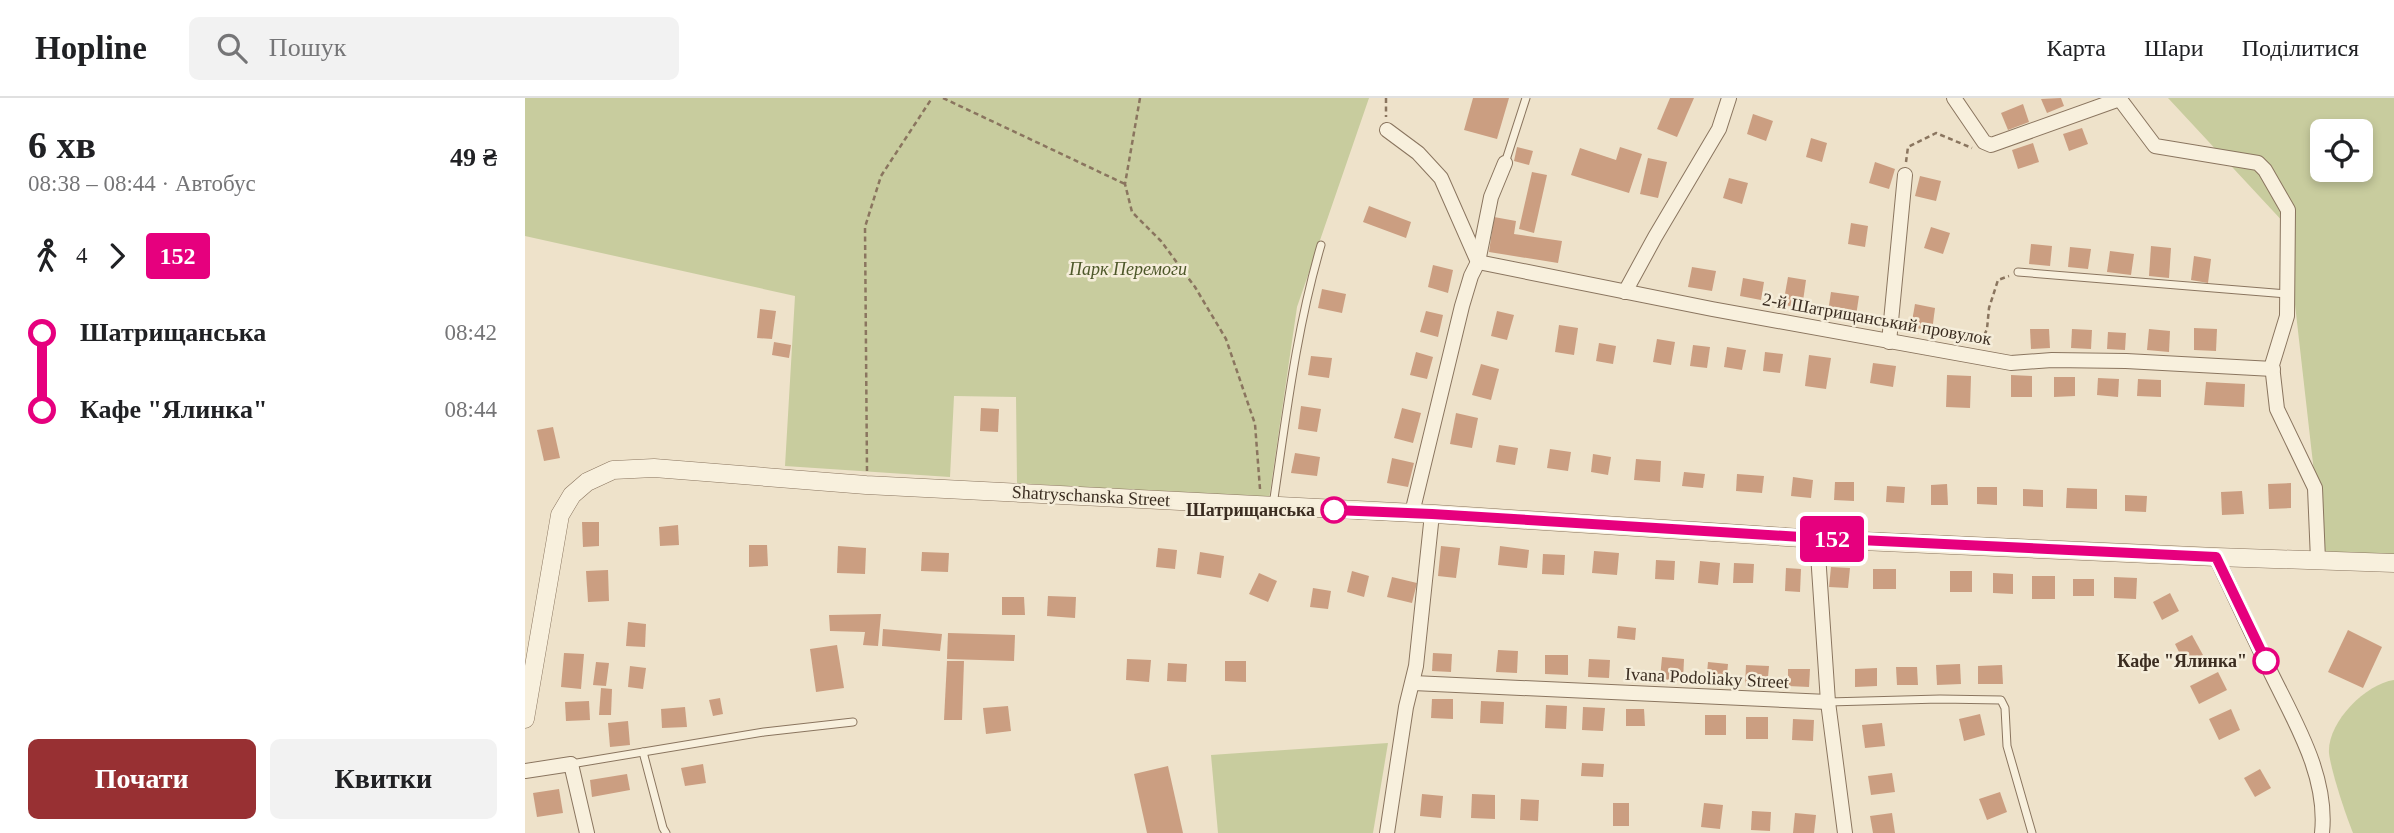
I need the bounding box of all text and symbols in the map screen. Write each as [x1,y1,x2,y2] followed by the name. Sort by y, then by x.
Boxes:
[189,17,679,80] search box
[213,29,251,67] icon: search
[35,30,147,66] text: Hopline
[269,33,346,62] text: Пошук
[2046,35,2106,61] text: Карта
[2144,35,2204,61] text: Шари
[2242,35,2359,61] text: Поділитися
[2310,119,2373,182] map controls
[2310,119,2373,182] button: locate
[28,124,96,166] text: 6 хв
[450,143,497,172] text: 49 ₴
[28,171,256,196] text: 08:38 – 08:44 · Автобус
[28,237,66,275] icon: walk
[98,237,136,275] icon: forward
[76,243,88,268] text: 4
[160,243,196,269] text: 152
[1068,259,1187,279] park label: Парк Перемоги
[1761,289,1993,349] street label: 2-й Шатрищанський провулок
[80,318,266,347] text: Шатрищанська
[445,320,497,345] text: 08:42
[80,395,267,424] text: Кафе "Ялинка"
[445,397,497,422] text: 08:44
[1011,482,1171,510] street label: Shatryschanska Street
[1321,497,1347,523] marker: Шатрищанська
[1186,500,1315,520] place label: Шатрищанська
[1792,516,1872,562] line badge: 152
[1814,526,1850,552] text: 152
[2253,648,2279,674] marker: Кафе "Ялинка"
[2117,651,2247,671] place label: Кафе "Ялинка"
[1625,664,1789,692] street label: Ivana Podoliaky Street
[28,739,256,819] button: Почати
[270,739,497,819] button: Квитки

